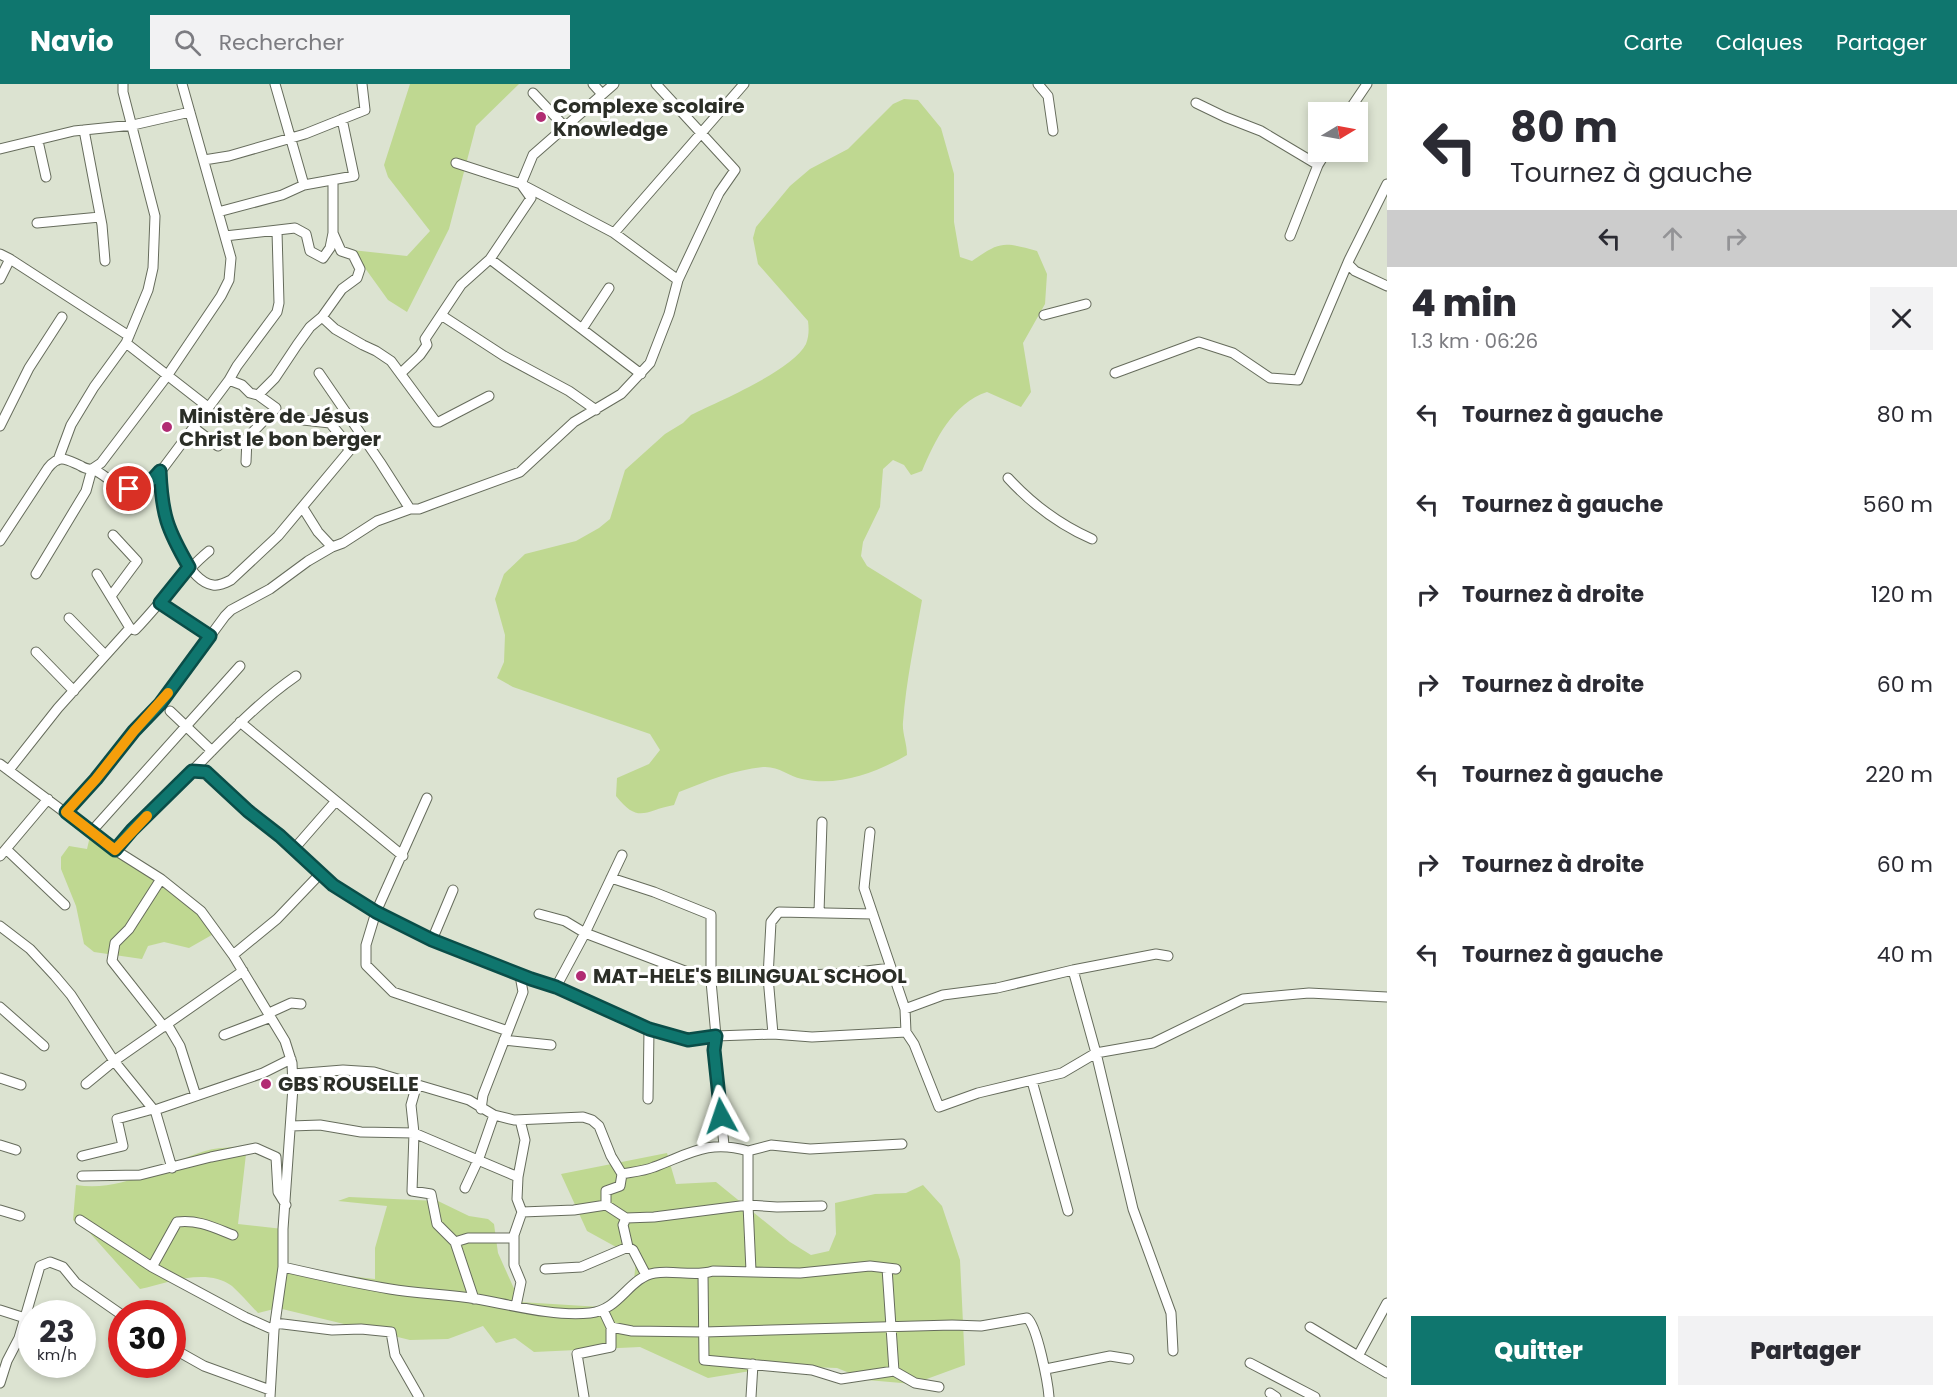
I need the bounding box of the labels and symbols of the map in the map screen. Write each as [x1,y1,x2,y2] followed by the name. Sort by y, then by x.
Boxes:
[553,92,745,143] place label: Complexe scolaire Knowledge
[1308,102,1368,162] north arrow
[534,110,548,124] marker: Complexe scolaire Knowledge
[179,402,382,453] place label: Ministère de Jésus Christ le bon berger
[160,420,174,434] marker: Ministère de Jésus Christ le bon berger
[103,463,154,514] pin
[593,962,907,990] place label: MAT-HELE'S BILINGUAL SCHOOL
[574,969,588,983] marker: MAT-HELE'S BILINGUAL SCHOOL
[278,1070,419,1098] place label: GBS ROUSELLE
[259,1077,273,1091] marker: GBS ROUSELLE
[689,1084,753,1148] position arrow
[108,1300,186,1378] speed limit sign: 30

